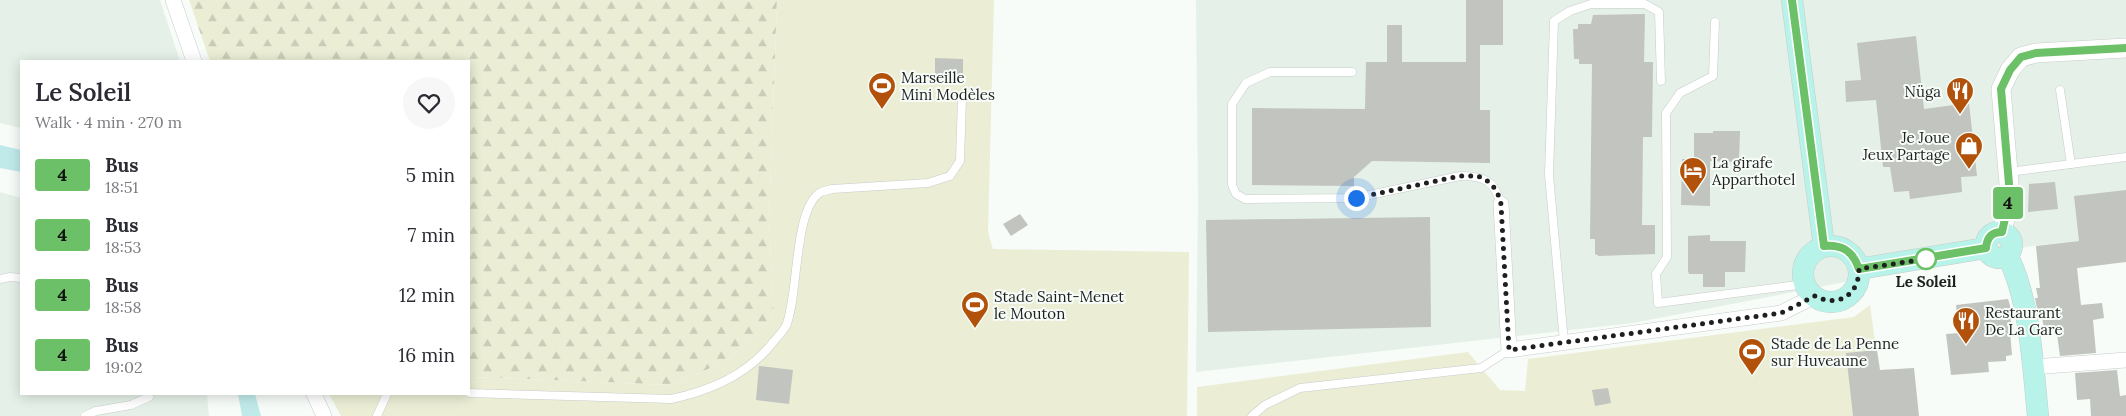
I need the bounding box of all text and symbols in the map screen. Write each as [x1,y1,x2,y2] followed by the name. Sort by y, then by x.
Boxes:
[901,68,995,104] place label: Marseille Mini Modèles
[867,71,897,110] sports icon: Marseille Mini Modèles
[1945,76,1975,115] restaurant icon: Nüga
[35,77,131,108] text: Le Soleil
[403,77,455,129] button: heart
[1905,82,1941,101] place label: Nüga
[35,112,182,132] text: Walk · 4 min · 270 m
[1861,128,1950,164] place label: Je Joue Jeux Partage
[1954,131,1984,170] shop icon: Je Joue Jeux Partage
[105,153,138,177] text: Bus
[1711,153,1795,189] place label: La girafe Apparthotel
[1678,156,1708,195] hotel icon: La girafe Apparthotel
[58,163,67,186] text: 4
[406,163,455,187] text: 5 min
[105,177,138,197] text: 18:51
[1344,186,1369,211] your location
[1992,187,2024,219] line badge: 4
[2003,191,2013,214] text: 4
[105,213,138,237] text: Bus
[58,223,67,246] text: 4
[407,223,455,247] text: 7 min
[105,237,141,257] text: 18:53
[1915,248,1937,270] marker: Le Soleil
[1896,272,1957,291] place label: Le Soleil
[105,273,138,297] text: Bus
[58,283,67,306] text: 4
[399,283,455,307] text: 12 min
[994,287,1124,323] place label: Stade Saint-Menet le Mouton
[960,290,990,329] sports icon: Stade Saint-Menet le Mouton
[105,297,142,317] text: 18:58
[1985,303,2063,339] place label: Restaurant De La Gare
[1951,306,1981,345] restaurant icon: Restaurant De La Gare
[105,333,138,357] text: Bus
[1771,334,1899,370] place label: Stade de La Penne sur Huveaune
[1737,337,1767,376] sports icon: Stade de La Penne sur Huveaune
[58,343,67,366] text: 4
[398,343,455,367] text: 16 min
[105,357,143,377] text: 19:02

